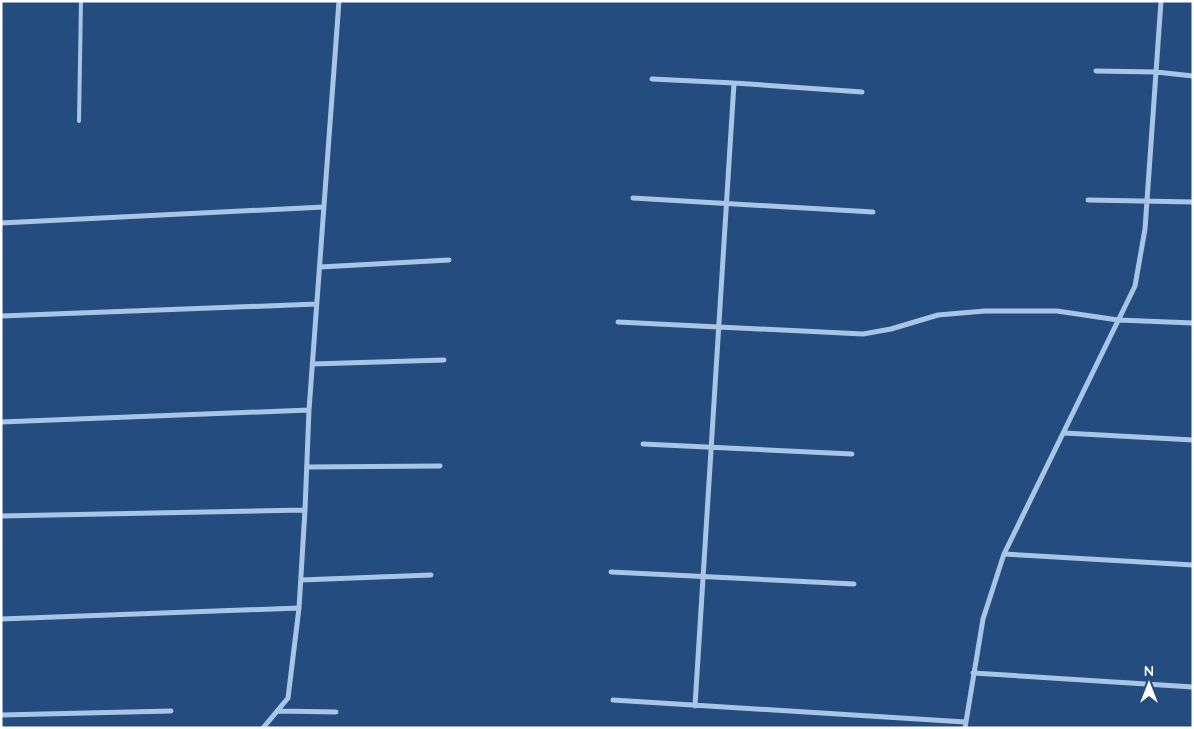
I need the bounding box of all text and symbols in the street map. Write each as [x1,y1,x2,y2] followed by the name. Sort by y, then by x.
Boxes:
[1124,659,1174,709] north arrow
[1144,662,1154,680] text: N

